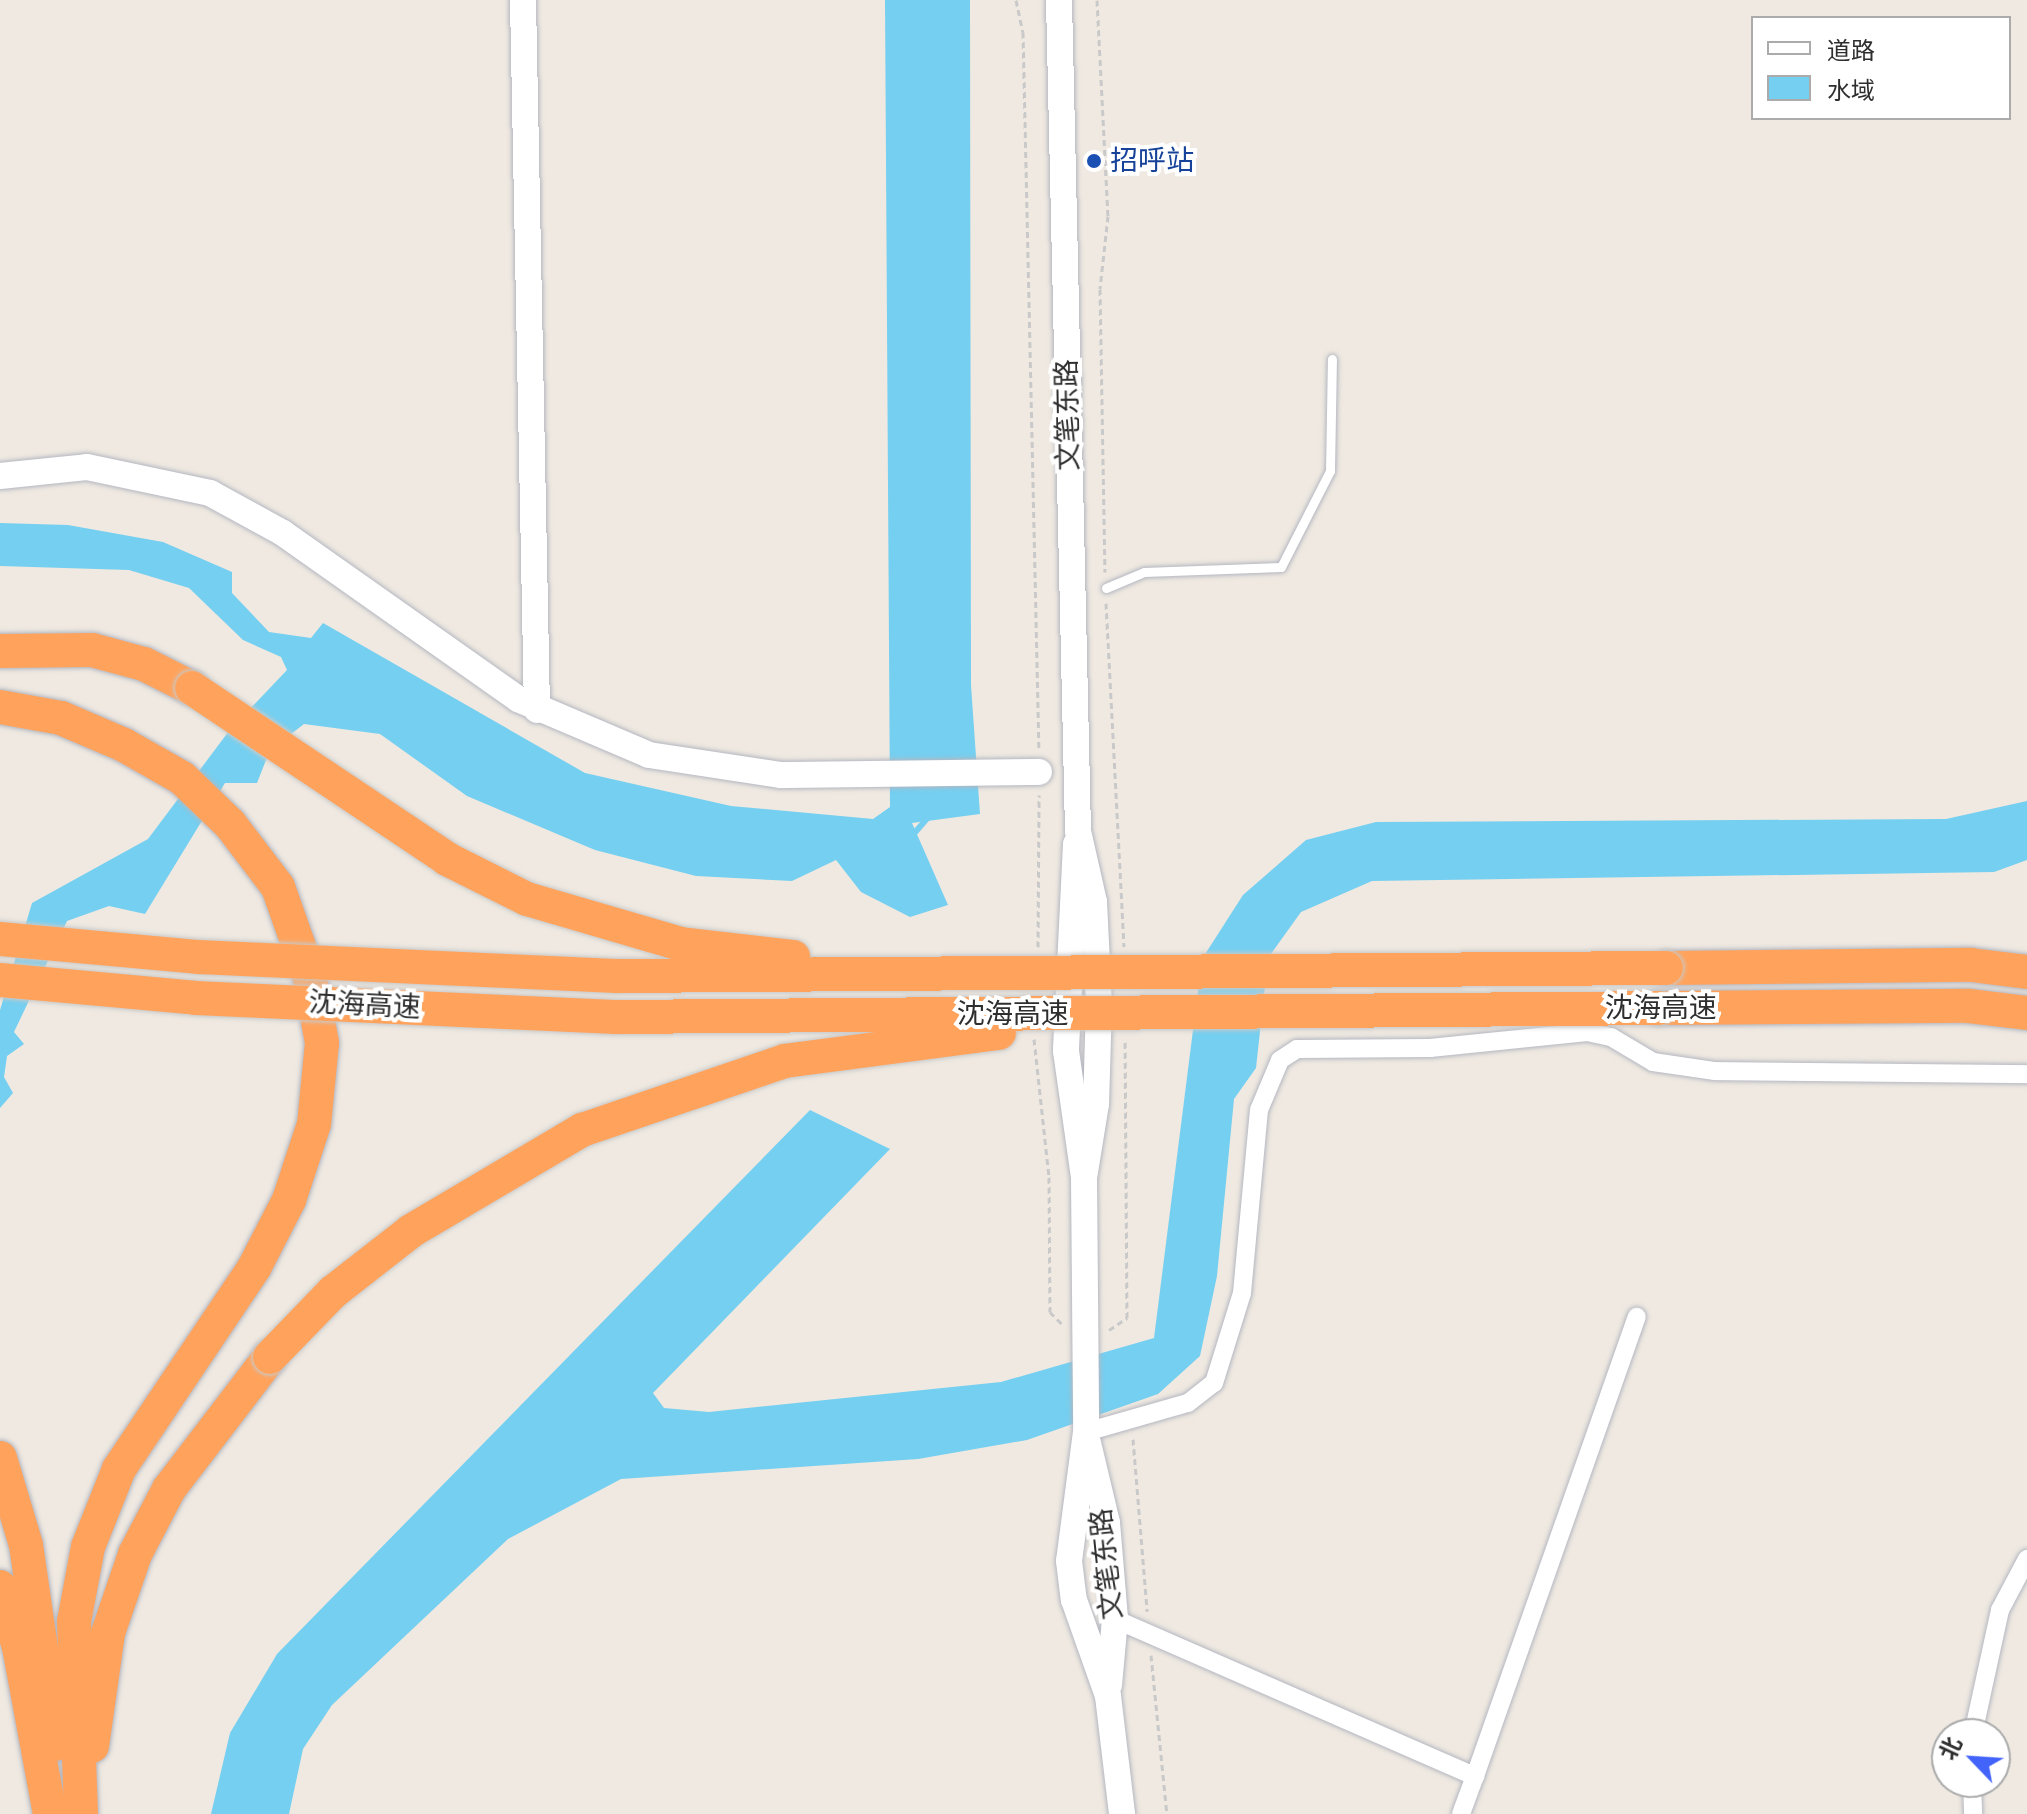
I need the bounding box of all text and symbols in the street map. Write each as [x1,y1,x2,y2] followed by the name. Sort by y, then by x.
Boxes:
[1751,16,2011,120] legend
[1827,37,1875,65] text: 道路
[1827,77,1875,105] text: 水域
[1110,144,1194,178] place label: 招呼站
[1085,152,1103,170] marker: 招呼站
[1050,359,1086,471] street label: 文笔东路
[308,985,422,1025] street label: 沈海高速
[1605,991,1717,1025] street label: 沈海高速
[957,997,1069,1031] street label: 沈海高速
[1084,1507,1130,1621] street label: 文笔东路
[1931,1718,2011,1798] north arrow
[1935,1733,1967,1764] text: 北

